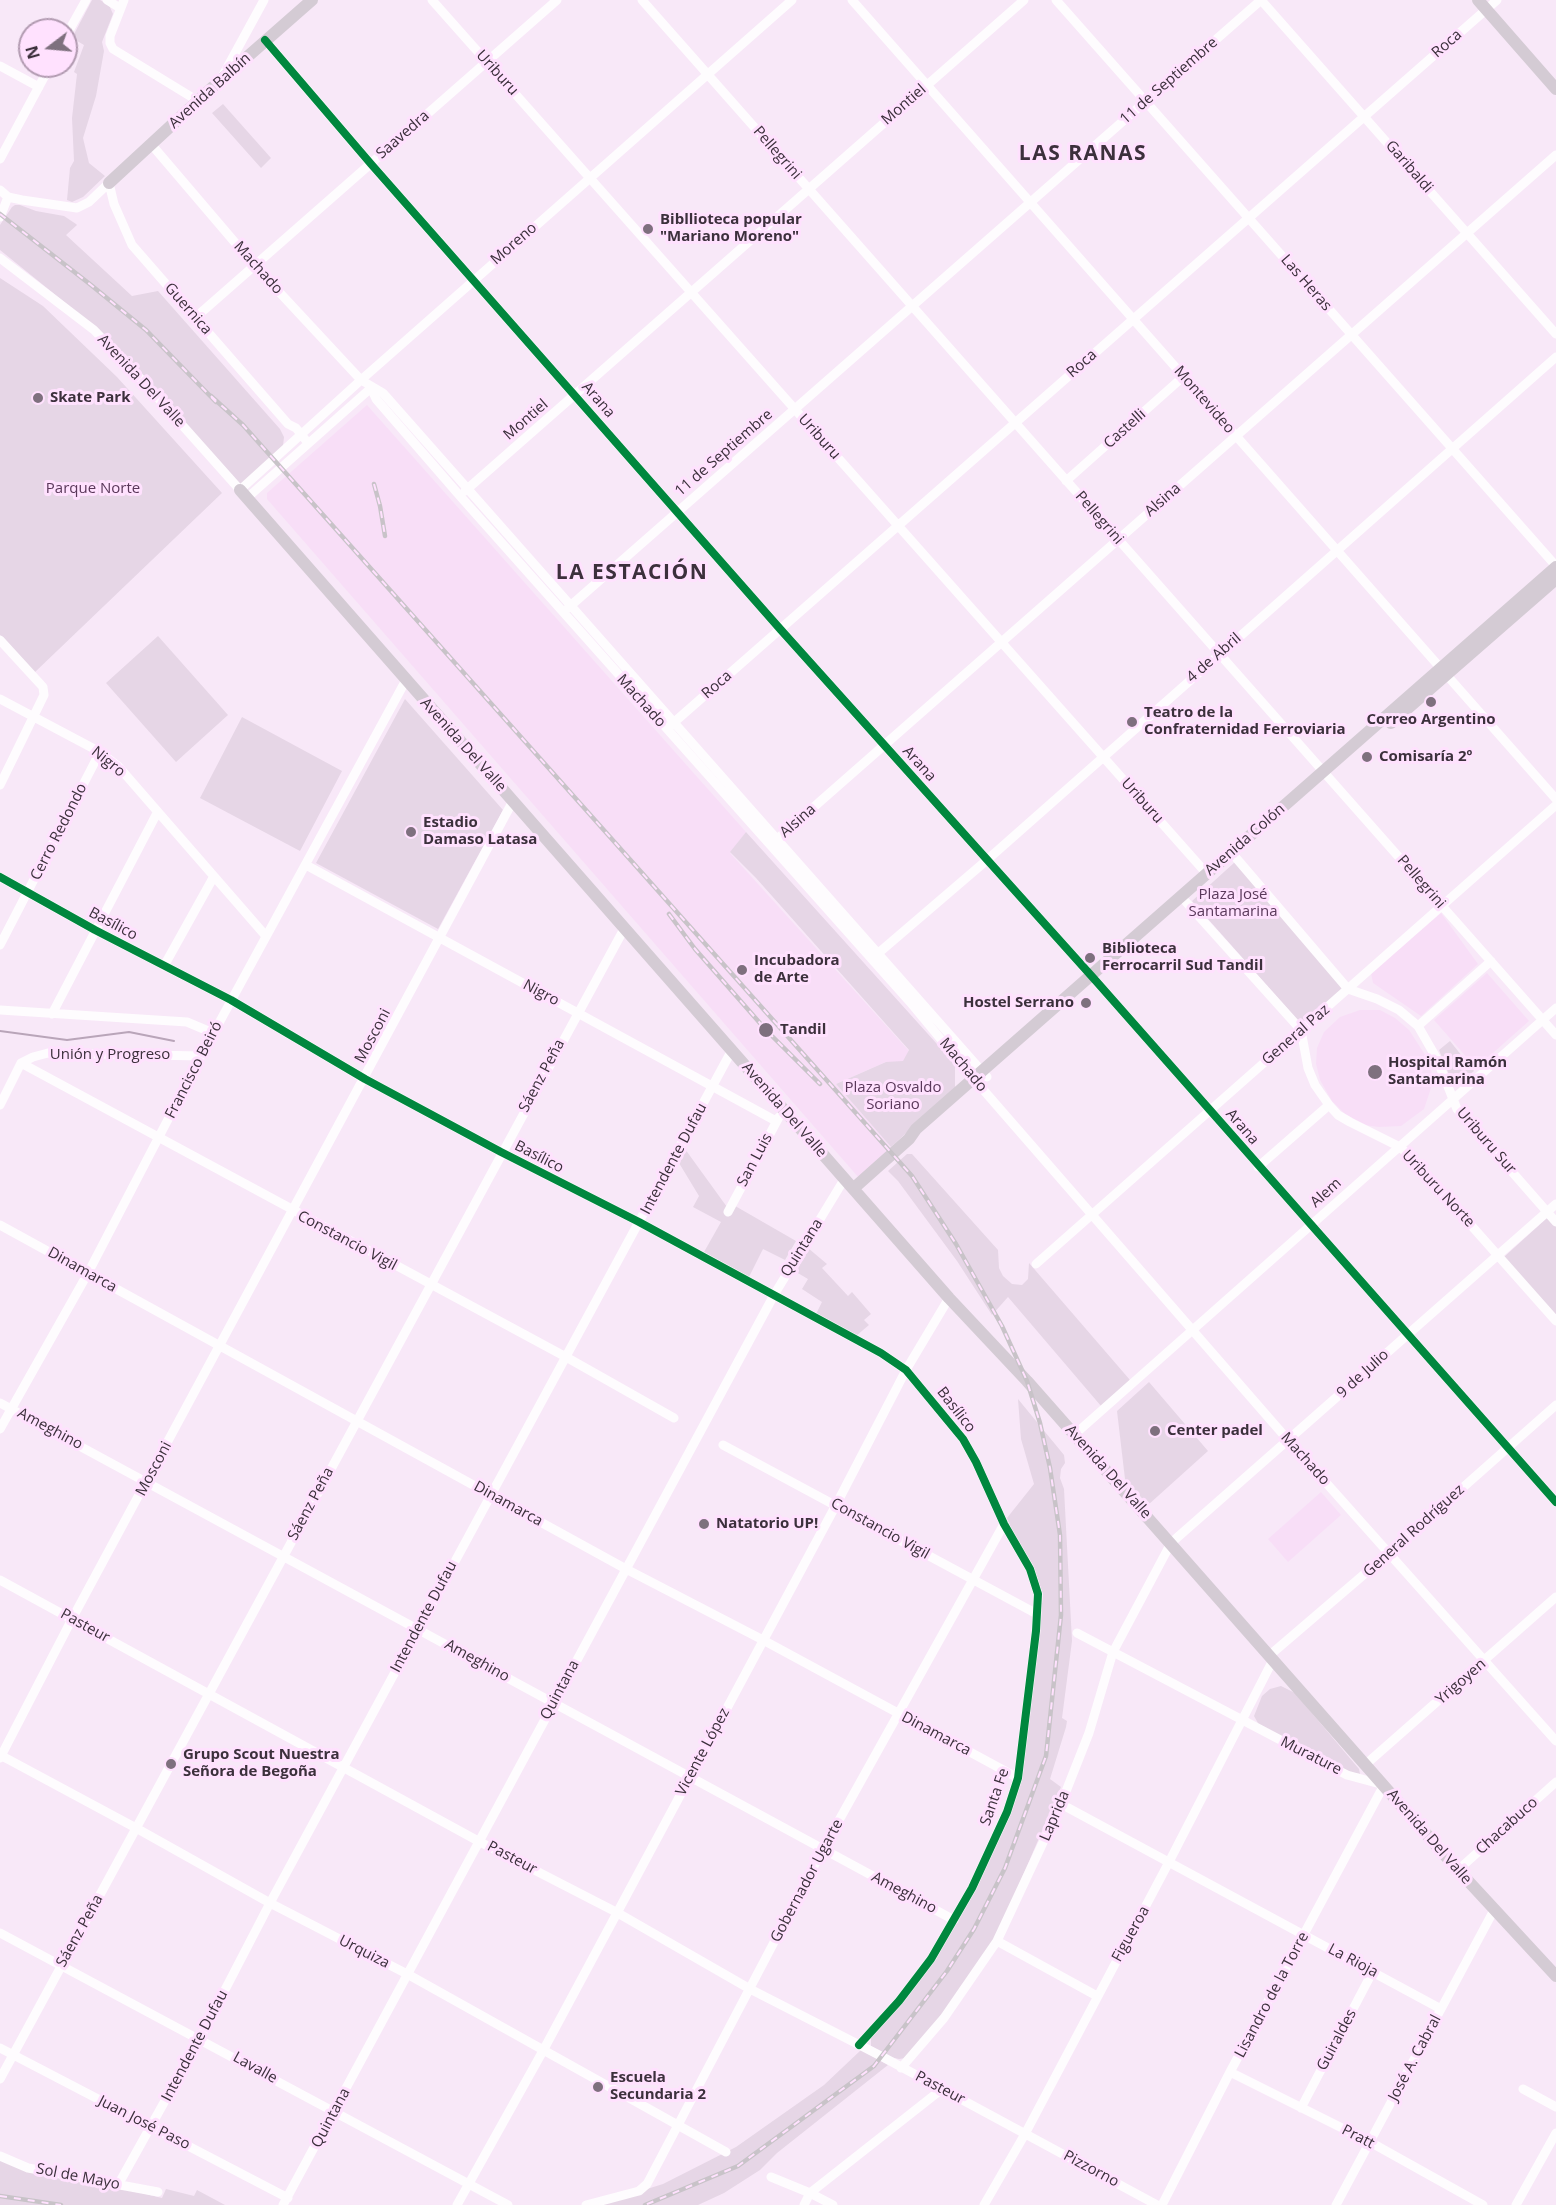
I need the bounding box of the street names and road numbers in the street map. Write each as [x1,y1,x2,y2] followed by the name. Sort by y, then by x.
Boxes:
[1428,26,1466,62] street label: Roca
[1116,34,1222,128] street label: 11 de Septiembre
[472,47,522,99] street label: Uriburu
[165,50,255,132] street label: Avenida Balbín
[878,81,930,129] street label: Montiel
[373,107,433,163] street label: Saavedra
[749,123,805,183] street label: Pellegrini
[1381,137,1437,197] street label: Garibaldi
[487,219,541,269] street label: Moreno
[230,238,286,298] street label: Machado
[1277,251,1335,315] street label: Las Heras
[160,279,216,339] street label: Guernica
[93,331,189,431] street label: Avenida Del Valle
[1063,346,1101,382] street label: Roca
[1170,363,1238,437] street label: Montevideo
[578,378,618,422] street label: Arana
[500,396,552,444] street label: Montiel
[671,406,777,500] street label: 11 de Septiembre
[1100,406,1150,452] street label: Castelli
[794,411,844,463] street label: Uriburu
[1141,480,1185,520] street label: Alsina
[1071,488,1127,548] street label: Pellegrini
[1183,629,1245,687] street label: 4 de Abril
[698,667,736,703] street label: Roca
[613,671,669,731] street label: Machado
[416,694,510,796] street label: Avenida Del Valle
[87,743,129,781] street label: Nigro
[898,743,940,785] street label: Arana
[1117,775,1167,827] street label: Uriburu
[27,781,91,883] street label: Cerro Redondo
[1201,800,1289,880] street label: Avenida Colón
[776,801,820,841] street label: Alsina
[1393,852,1449,912] street label: Pellegrini
[85,904,141,944] street label: Basílico
[520,976,562,1010] street label: Nigro
[1259,1001,1333,1069] street label: General Paz
[351,1006,395,1066] street label: Mosconi
[162,1018,226,1122] street label: Francisco Beiró
[935,1034,991,1096] street label: Machado
[515,1036,569,1116] street label: Sáenz Peña
[50,1046,170,1064] street label: Unión y Progreso
[738,1059,830,1161] street label: Avenida Del Valle
[637,1100,711,1218] street label: Intendente Dufau
[1452,1104,1520,1178] street label: Uriburu Sur
[1222,1105,1262,1149] street label: Arana
[734,1130,776,1190] street label: San Luis
[511,1137,567,1177] street label: Basílico
[1398,1147,1478,1231] street label: Uriburu Norte
[1307,1174,1345,1212] street label: Alem
[294,1207,400,1275] street label: Constancio Vigil
[777,1216,827,1280] street label: Quintana
[44,1244,120,1296] street label: Dinamarca
[1333,1346,1393,1402] street label: 9 de Julio
[933,1384,979,1436] street label: Basílico
[14,1404,86,1454] street label: Ameghino
[1061,1421,1155,1523] street label: Avenida Del Valle
[1277,1429,1333,1489] street label: Machado
[132,1439,176,1499] street label: Mosconi
[284,1464,338,1544] street label: Sáenz Peña
[470,1478,546,1530] street label: Dinamarca
[1360,1481,1468,1581] street label: General Rodríguez
[828,1494,932,1564] street label: Constancio Vigil
[387,1558,461,1676] street label: Intendente Dufau
[57,1605,113,1647] street label: Pasteur
[442,1636,512,1686] street label: Ameghino
[1432,1655,1490,1709] street label: Yrigoyen
[537,1657,583,1723] street label: Quintana
[672,1705,734,1799] street label: Vicente López
[898,1708,974,1760] street label: Dinamarca
[1277,1733,1345,1779] street label: Murature
[977,1766,1013,1828] street label: Santa Fe
[1383,1786,1475,1888] street label: Avenida Del Valle
[1036,1788,1074,1844] street label: Laprida
[1472,1794,1542,1858] street label: Chacabuco
[767,1816,847,1946] street label: Gobernador Ugarte
[484,1837,540,1879] street label: Pasteur
[868,1868,940,1918] street label: Ameghino
[53,1892,107,1970] street label: Sáenz Peña
[1108,1903,1154,1965] street label: Figueroa
[1231,1929,1313,2061] street label: Lisandro de la Torre
[336,1932,392,1972] street label: Urquiza
[1325,1940,1381,1982] street label: La Rioja
[158,1987,232,2105] street label: Intendente Dufau
[1313,2006,1361,2074] street label: Guiraldes
[1385,2012,1445,2104] street label: José A. Cabral
[230,2048,280,2088] street label: Lavalle
[912,2067,968,2109] street label: Pasteur
[308,2085,354,2151] street label: Quintana
[95,2092,193,2154] street label: Juan José Paso
[1339,2121,1377,2153] street label: Pratt
[1060,2147,1122,2191] street label: Pizzorno
[35,2160,121,2194] street label: Sol de Mayo

